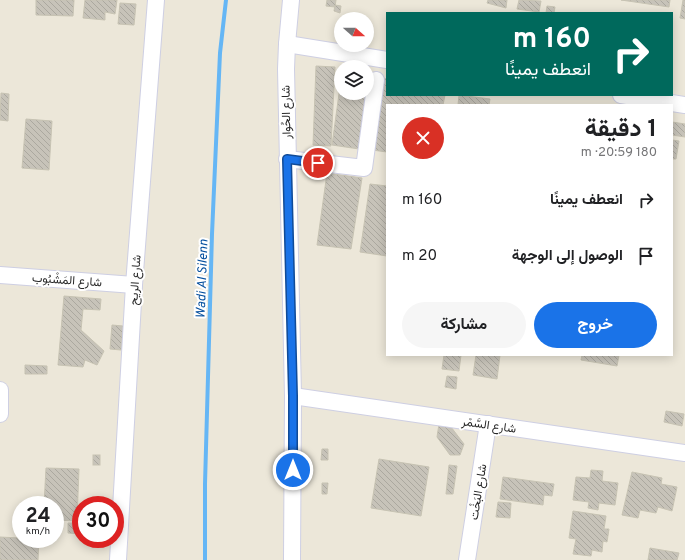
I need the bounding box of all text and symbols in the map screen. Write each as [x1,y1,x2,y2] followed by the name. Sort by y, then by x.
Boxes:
[334,12,374,52] north arrow
[334,12,374,100] map controls
[513,22,591,58] text: 160 m
[605,28,657,80] icon: right
[505,59,591,82] text: انعطف يمينًا
[334,60,374,100] button: layers
[279,85,295,140] street label: شارع الحُوار
[585,115,657,145] text: 1 دقيقة
[402,117,444,159] button: close
[581,145,657,161] text: 180 m · 20:59
[301,146,335,180] pin
[307,152,329,174] icon: arrive
[635,189,657,211] icon: right
[402,191,442,210] text: 160 m
[550,191,623,210] text: انعطف يمينًا
[194,239,212,319] water label: Wadi Al Silenn
[635,245,657,267] icon: arrive
[402,247,437,266] text: 20 m
[512,247,623,266] text: الوصول إلى الوجهة
[126,254,146,306] street label: شارع الريح
[31,270,103,291] street label: شارع المَشْبُوب
[402,302,526,348] button: مشاركة
[534,302,657,348] button: خروج
[460,414,517,438] street label: شارع السَّمْر
[272,449,314,491] position arrow
[466,463,491,521] street label: شارع البَخْت
[72,496,124,548] speed limit sign: 30
[25,504,51,530] text: 24
[26,525,50,538] text: km/h

